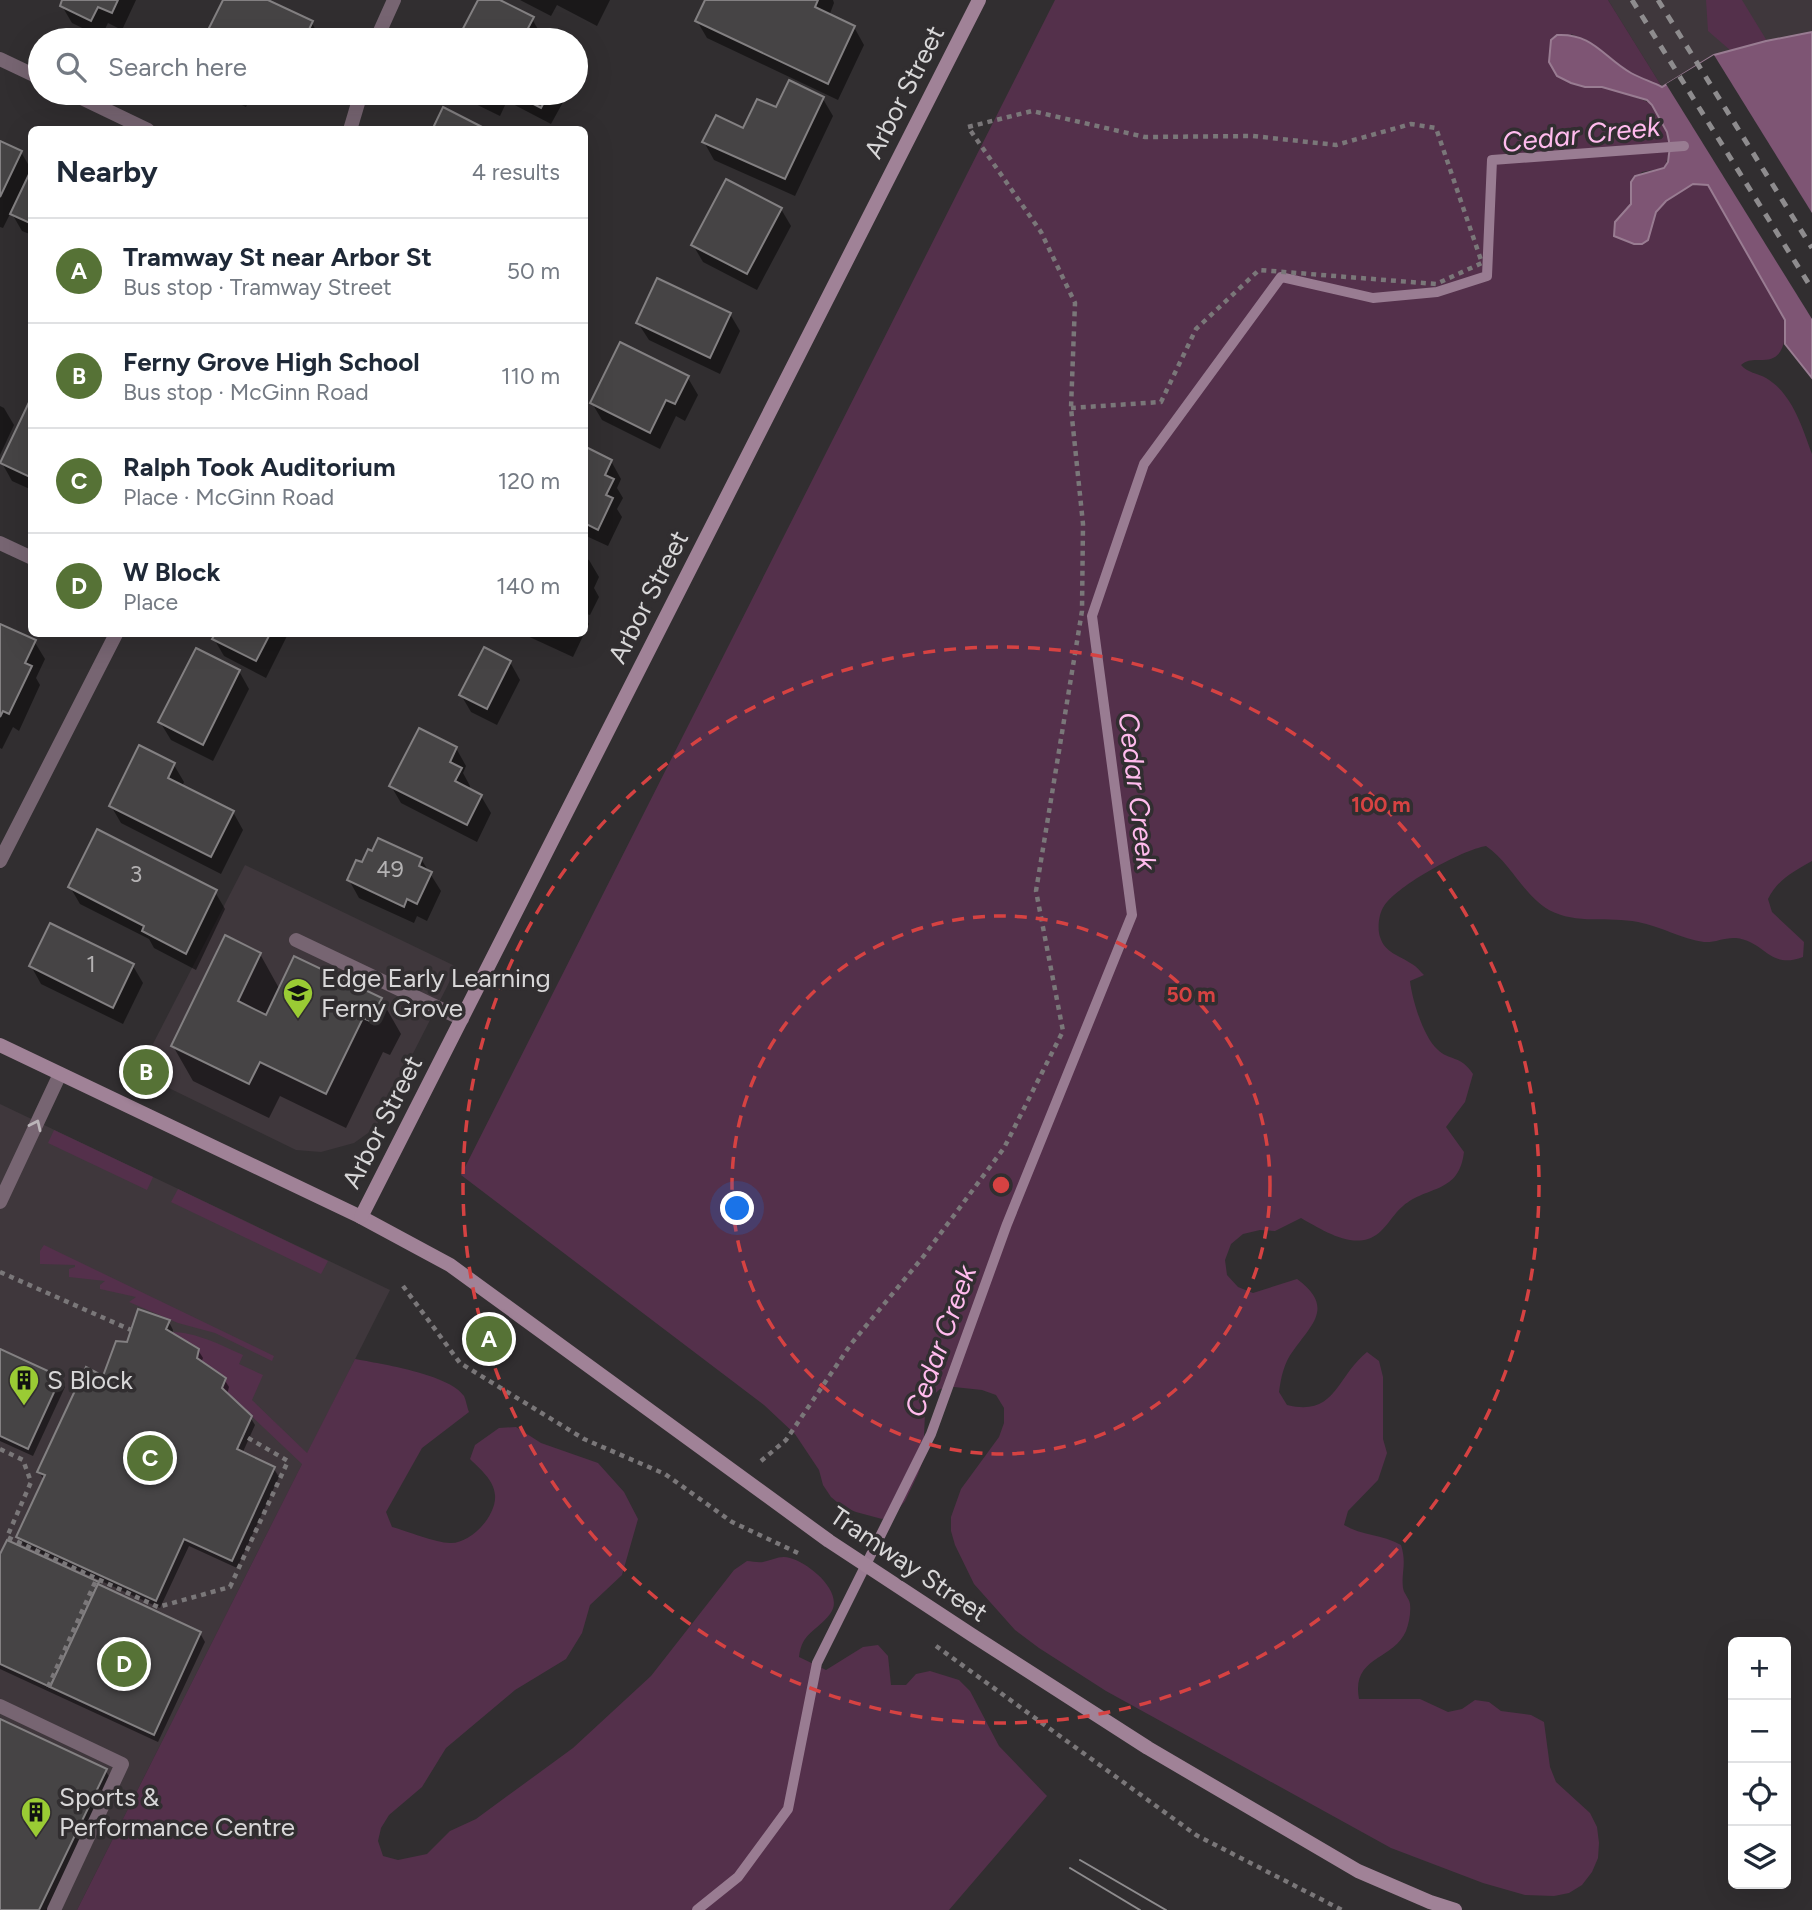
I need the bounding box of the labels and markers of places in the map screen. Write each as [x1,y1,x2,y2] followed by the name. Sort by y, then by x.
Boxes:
[321,962,551,1024] place label: Edge Early Learning Ferny Grove
[281,976,315,1020] school or university icon: Edge Early Learning Ferny Grove
[123,1046,169,1098] pin: B
[989,1173,1013,1197] centre of rings
[466,1313,512,1365] pin: A
[7,1363,41,1407] building icon: S Block
[47,1364,133,1396] place label: S Block
[127,1432,173,1484] pin: C
[101,1638,147,1690] pin: D
[59,1781,295,1843] place label: Sports & Performance Centre
[19,1795,53,1839] building icon: Sports & Performance Centre

